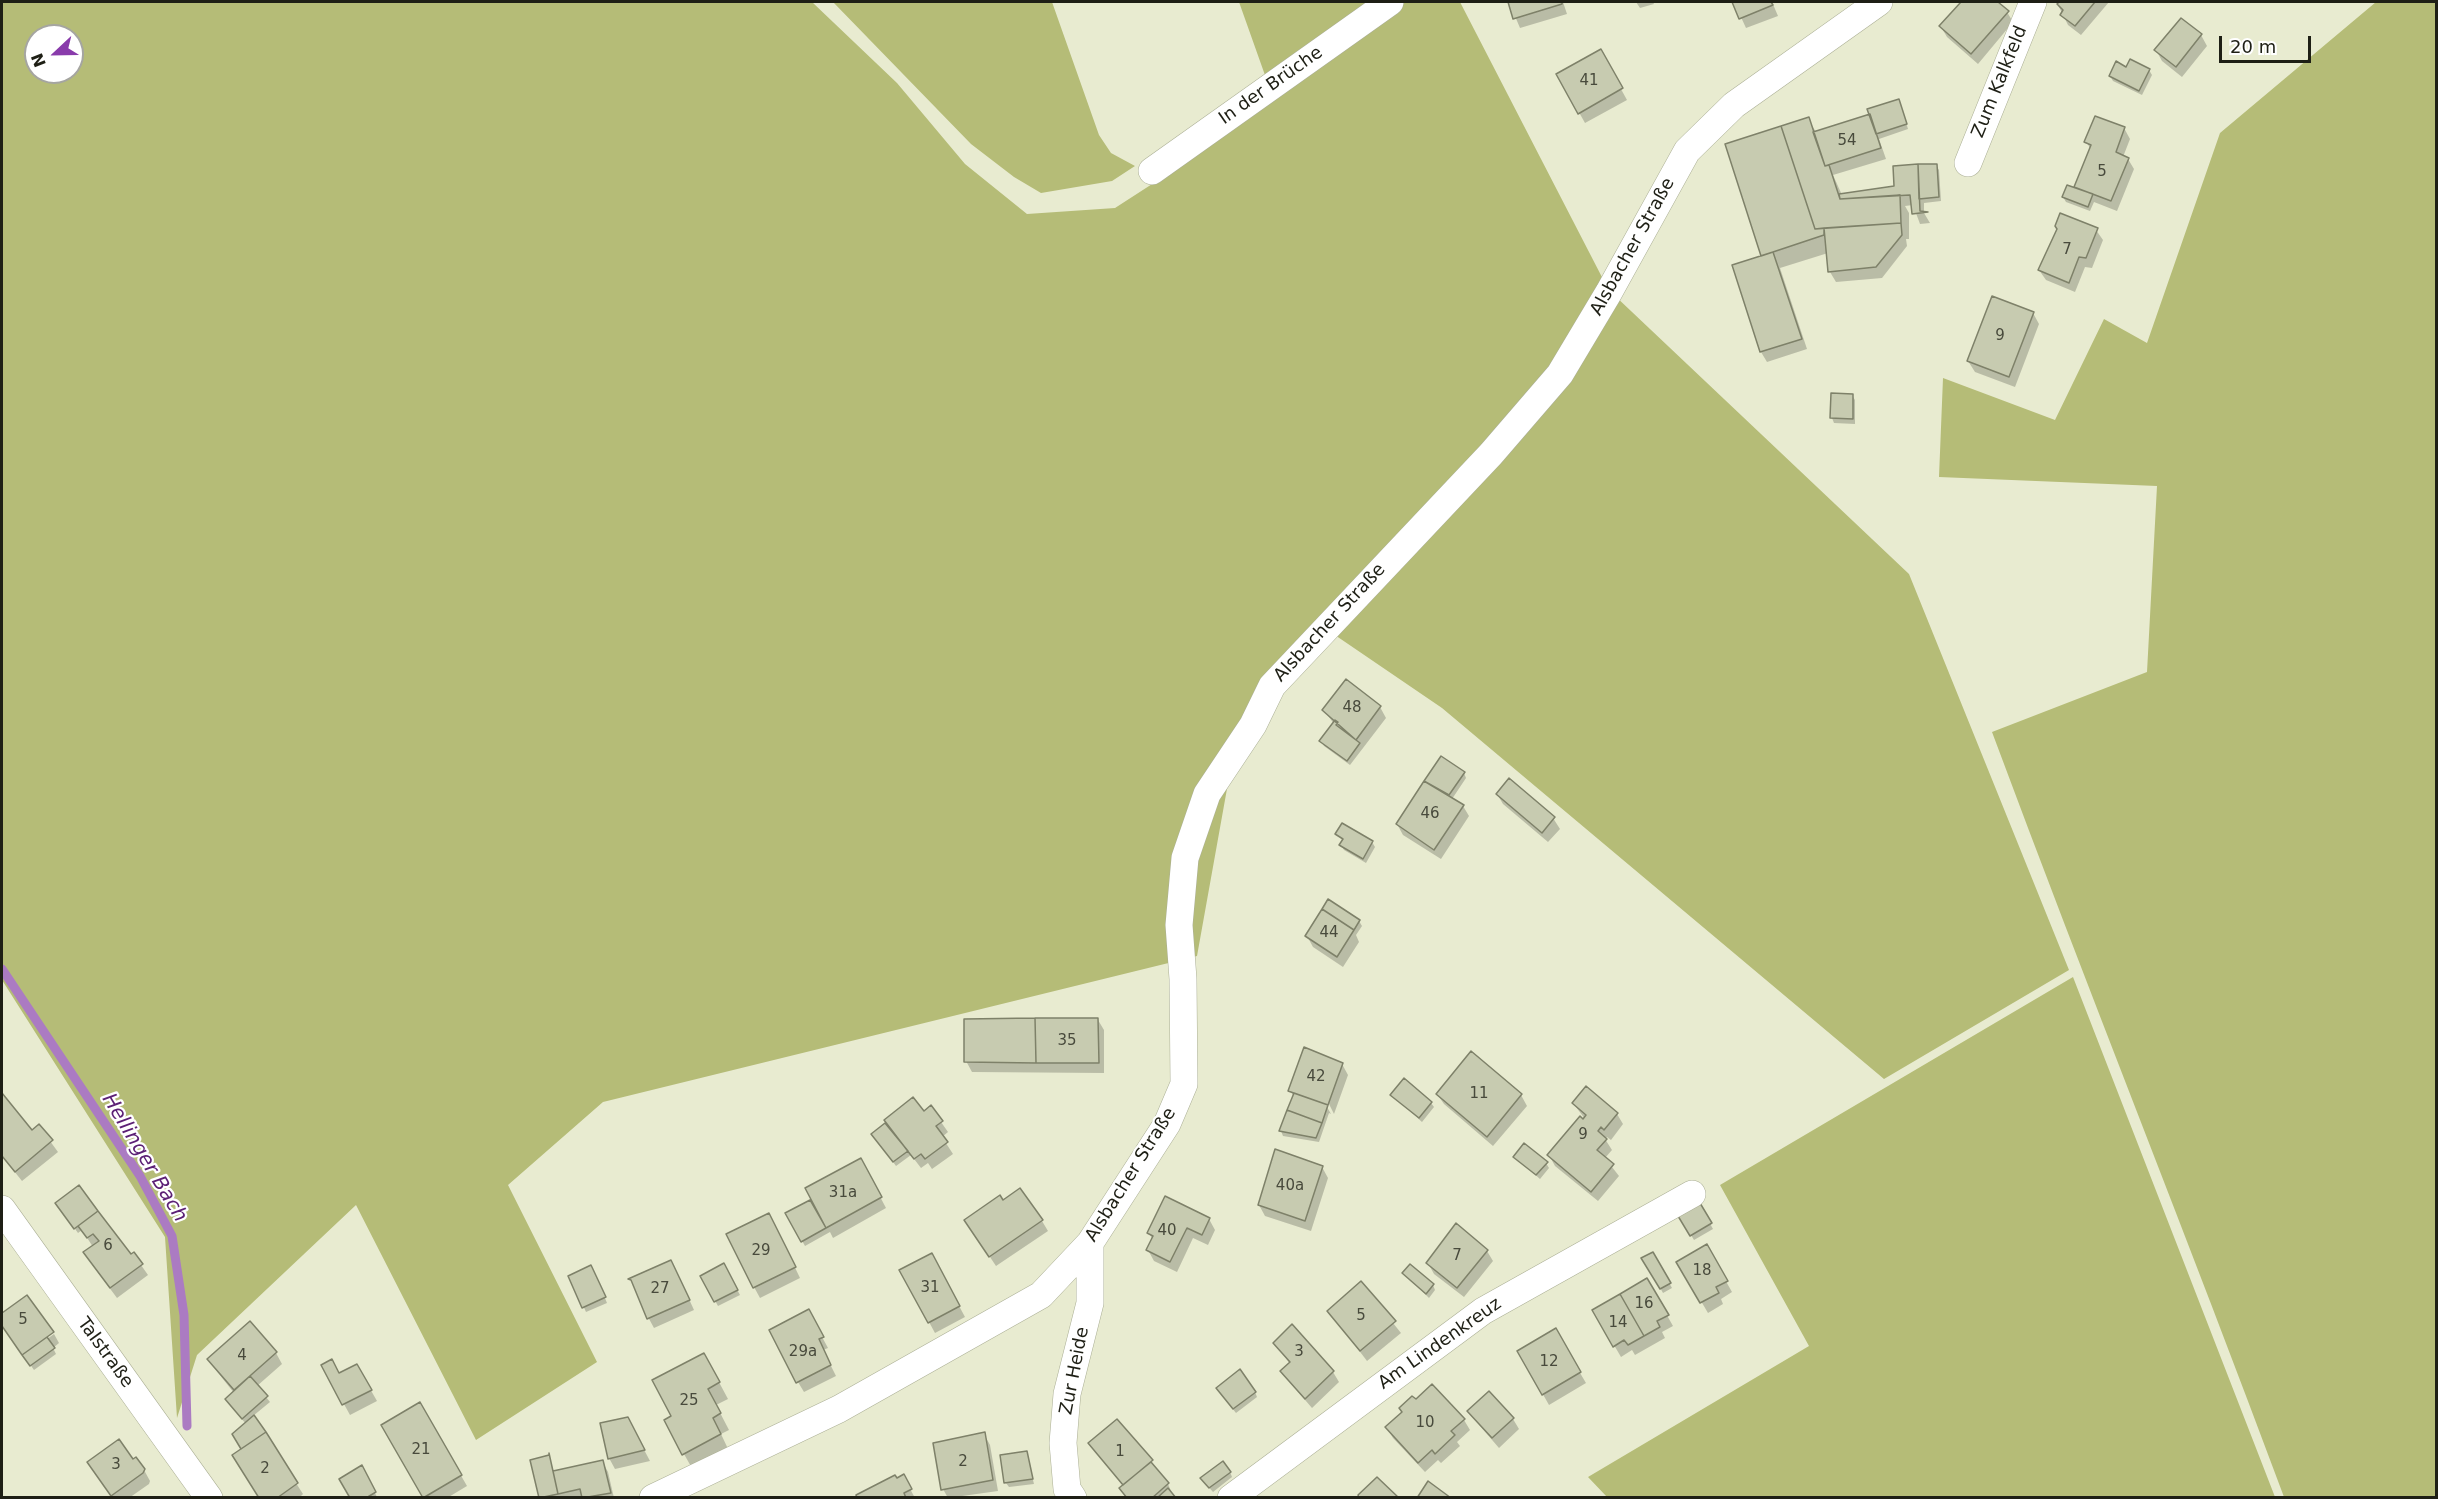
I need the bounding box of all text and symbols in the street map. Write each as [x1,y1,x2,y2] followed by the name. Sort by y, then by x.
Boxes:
[1968,23,2032,141] street label: Zum Kalkfeld
[24,24,84,84] north arrow
[2222,24,2314,62] scale bar
[2230,36,2276,57] text: 20 m
[1215,42,1327,130] street label: In der Brüche
[27,50,50,70] text: N
[1579,72,1599,90] house number: 41
[1837,132,1857,150] house number: 54
[2097,163,2107,181] house number: 5
[1586,174,1680,320] street label: Alsbacher Straße
[2062,241,2072,259] house number: 7
[1995,327,2005,345] house number: 9
[1270,559,1390,687] street label: Alsbacher Straße
[1342,699,1362,717] house number: 48
[1420,805,1440,823] house number: 46
[1319,924,1339,942] house number: 44
[1057,1032,1077,1050] house number: 35
[1306,1068,1326,1086] house number: 42
[1469,1085,1489,1103] house number: 11
[96,1089,192,1227] water label: Hellinger Bach
[1081,1104,1181,1246] street label: Alsbacher Straße
[1578,1126,1588,1144] house number: 9
[1276,1177,1304,1195] house number: 40a
[829,1184,857,1202] house number: 31a
[1157,1222,1177,1240] house number: 40
[103,1237,113,1255] house number: 6
[751,1242,771,1260] house number: 29
[1452,1247,1462,1265] house number: 7
[1692,1262,1712,1280] house number: 18
[920,1279,940,1297] house number: 31
[650,1280,670,1298] house number: 27
[1374,1293,1506,1395] street label: Am Lindenkreuz
[1634,1295,1654,1313] house number: 16
[1356,1307,1366,1325] house number: 5
[18,1311,28,1329] house number: 5
[72,1314,138,1392] street label: Talstraße
[1608,1314,1628,1332] house number: 14
[1056,1325,1094,1417] street label: Zur Heide
[789,1343,817,1361] house number: 29a
[1294,1343,1304,1361] house number: 3
[237,1347,247,1365] house number: 4
[1539,1353,1559,1371] house number: 12
[679,1392,699,1410] house number: 25
[1415,1414,1435,1432] house number: 10
[411,1441,431,1459] house number: 21
[1115,1443,1125,1461] house number: 1
[958,1453,968,1471] house number: 2
[111,1456,121,1474] house number: 3
[260,1460,270,1478] house number: 2

